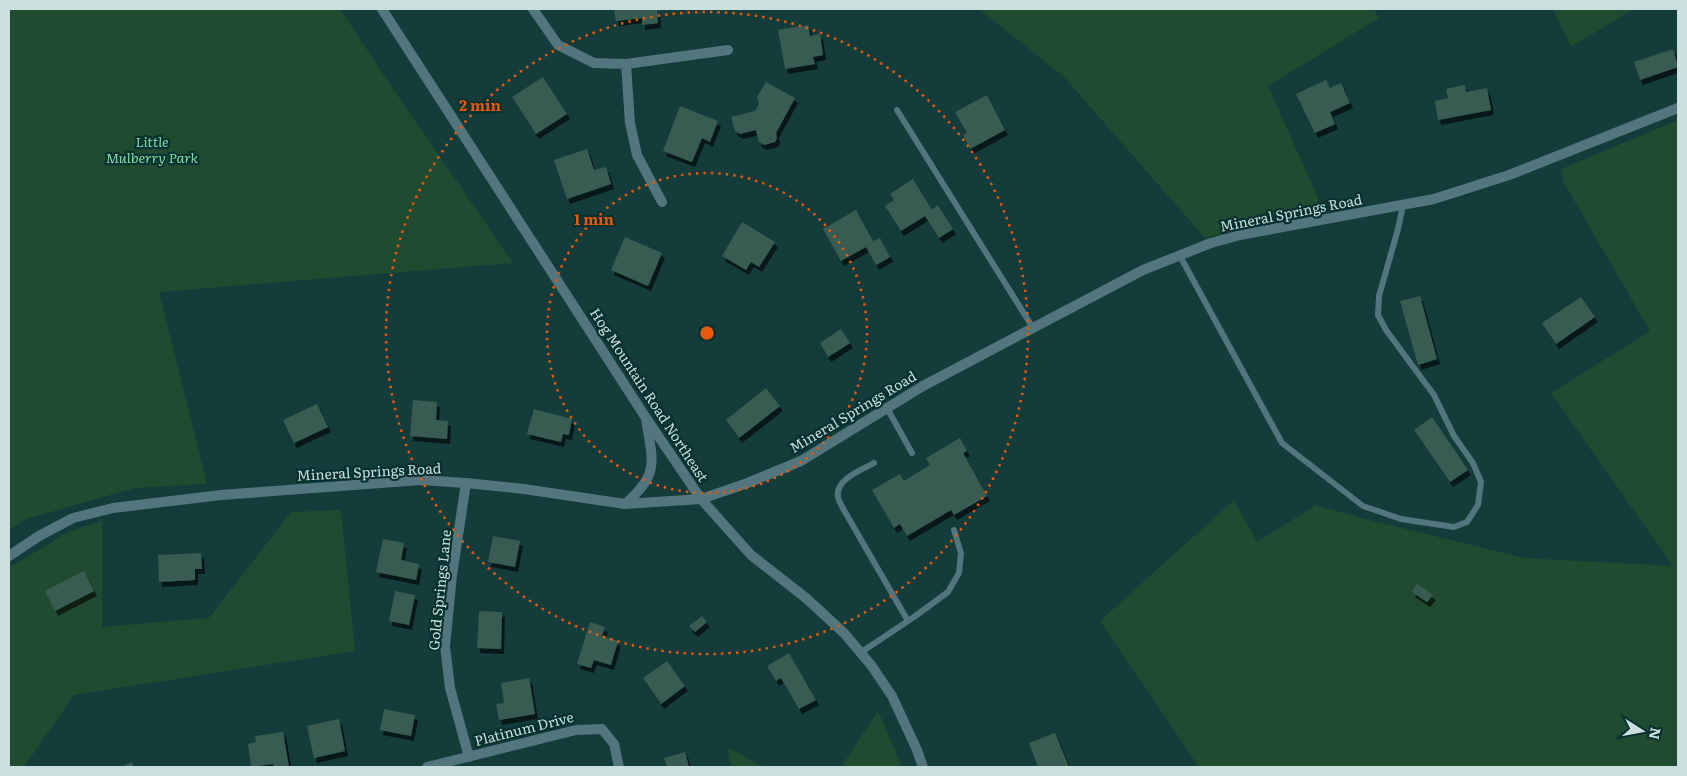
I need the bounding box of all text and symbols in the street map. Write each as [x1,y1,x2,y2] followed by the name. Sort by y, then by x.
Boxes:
[459,93,502,116] text: 2 min
[106,131,199,167] park label: Little Mulberry Park
[1218,188,1364,236] street label: Mineral Springs Road
[574,207,615,230] text: 1 min
[586,304,714,486] street label: Hog Mountain Road Northeast
[698,324,716,342] centre of rings
[785,365,920,457] street label: Mineral Springs Road
[296,457,442,485] street label: Mineral Springs Road
[423,529,455,651] street label: Gold Springs Lane
[472,706,575,750] street label: Platinum Drive
[1617,706,1667,756] north arrow
[1645,726,1667,742] text: N

